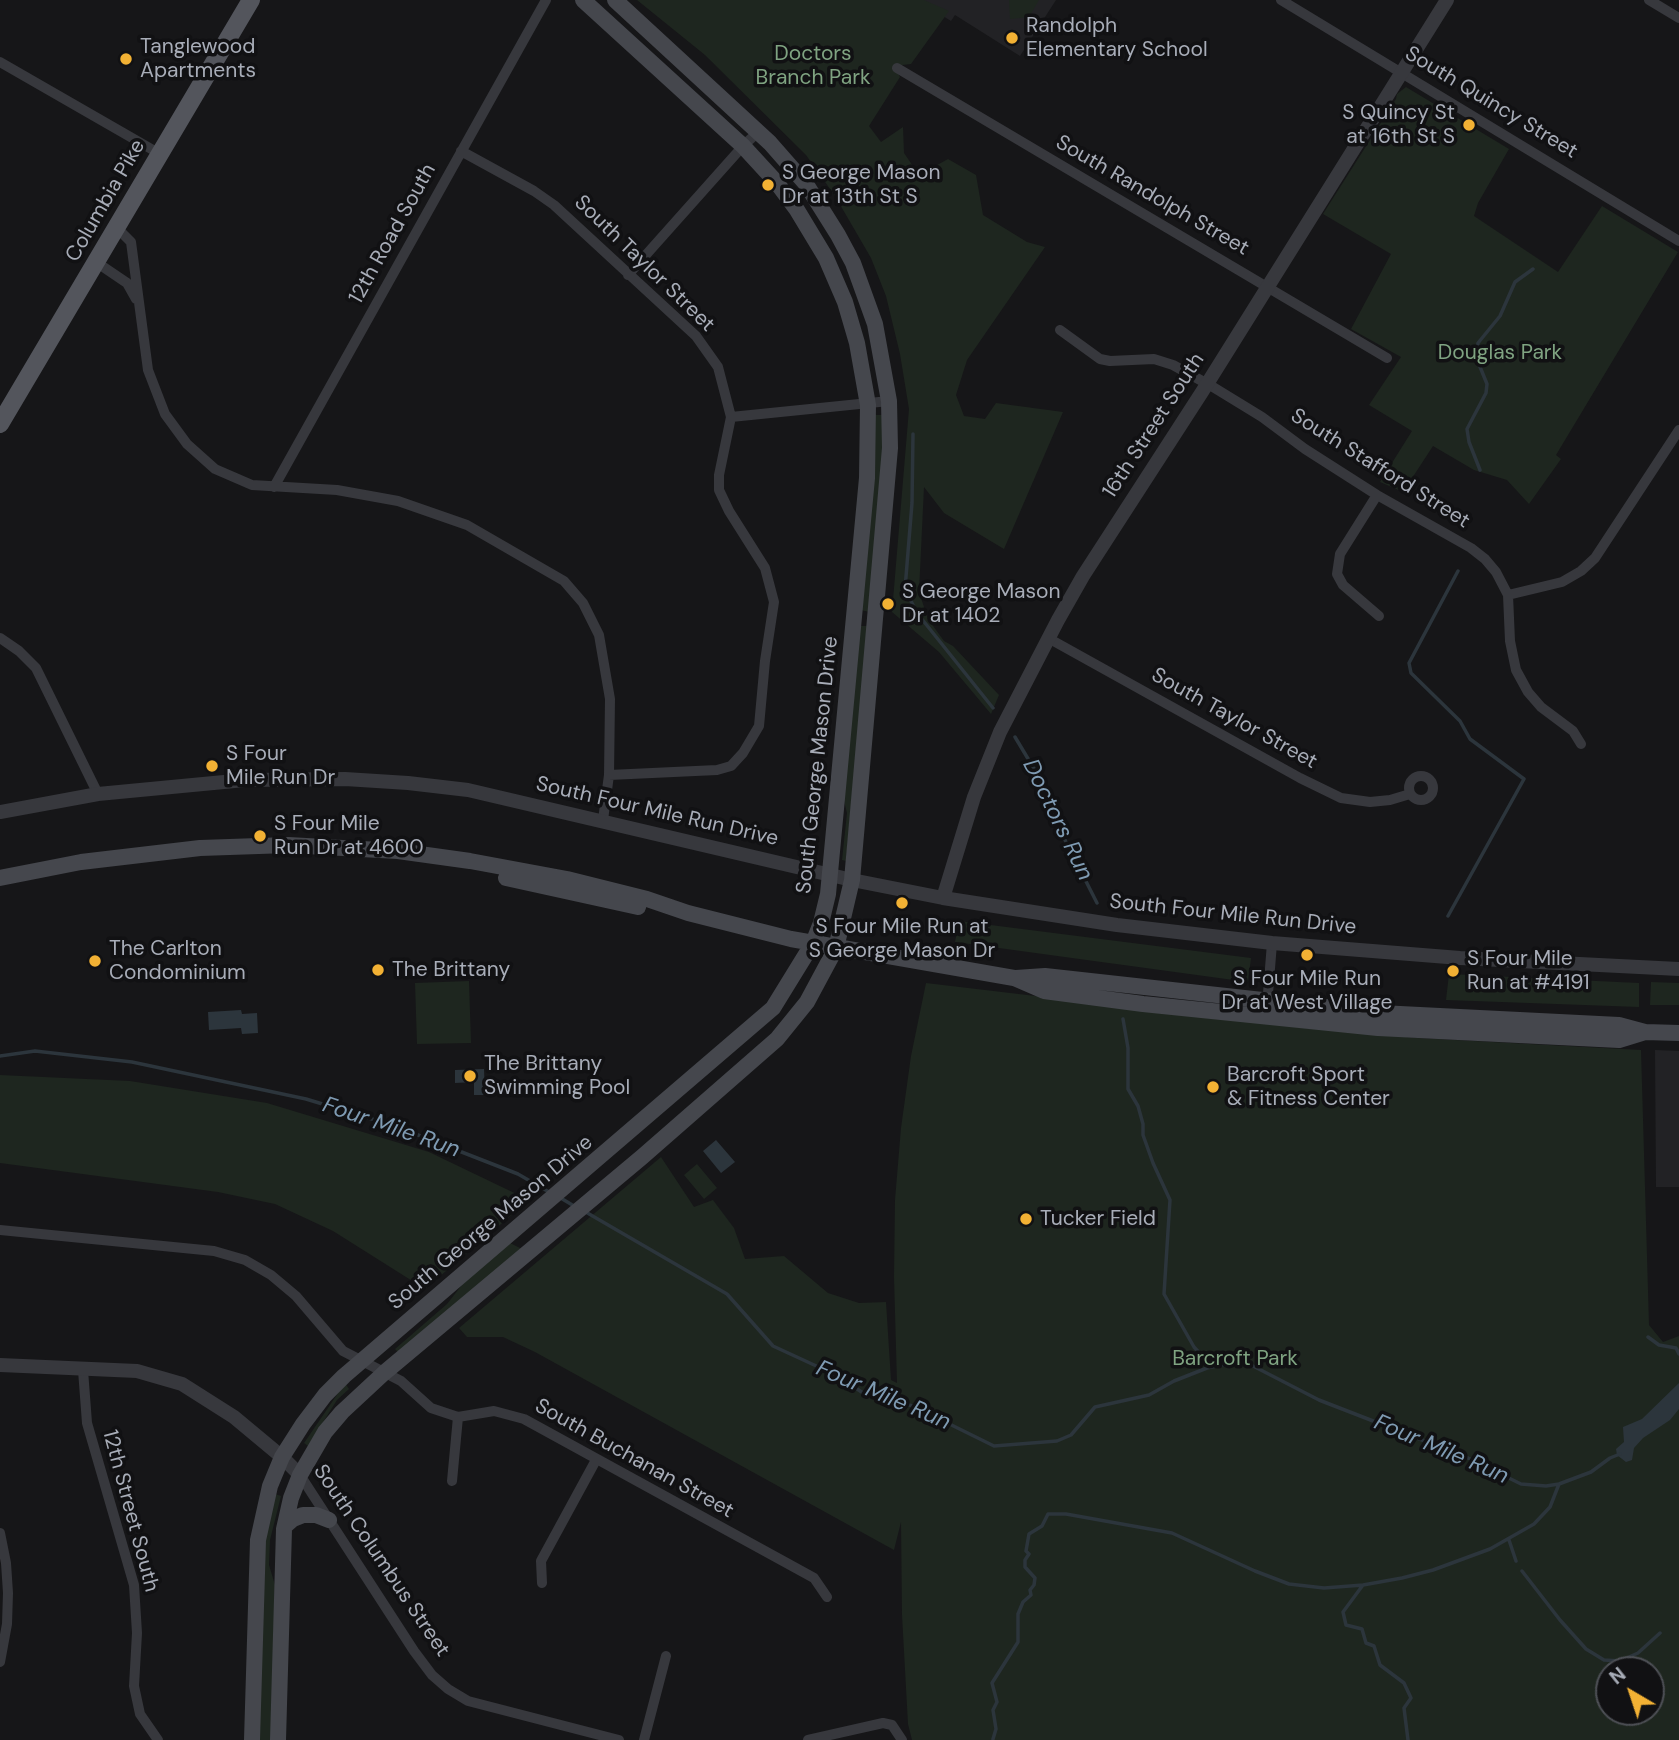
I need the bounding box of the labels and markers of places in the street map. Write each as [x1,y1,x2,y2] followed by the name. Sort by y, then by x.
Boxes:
[1026,13,1208,63] place label: Randolph Elementary School
[1004,30,1020,46] marker: Randolph Elementary School
[140,34,256,84] place label: Tanglewood Apartments
[118,51,134,67] marker: Tanglewood Apartments
[1342,100,1455,150] place label: S Quincy St at 16th St S
[1461,117,1477,133] marker: S Quincy St at 16th St S
[782,160,941,210] place label: S George Mason Dr at 13th St S
[760,177,776,193] marker: S George Mason Dr at 13th St S
[902,579,1061,629] place label: S George Mason Dr at 1402
[880,596,896,612] marker: S George Mason Dr at 1402
[226,741,335,791] place label: S Four Mile Run Dr
[204,758,220,774] marker: S Four Mile Run Dr
[274,811,424,861] place label: S Four Mile Run Dr at 4600
[252,828,268,844] marker: S Four Mile Run Dr at 4600
[894,895,910,911] marker: S Four Mile Run at S George Mason Dr
[809,914,995,964] place label: S Four Mile Run at S George Mason Dr
[109,936,246,986] place label: The Carlton Condominium
[1467,946,1590,996] place label: S Four Mile Run at #4191
[1299,947,1315,963] marker: S Four Mile Run Dr at West Village
[87,953,103,969] marker: The Carlton Condominium
[392,957,510,983] place label: The Brittany
[370,962,386,978] marker: The Brittany
[1445,963,1461,979] marker: S Four Mile Run at #4191
[1222,966,1392,1016] place label: S Four Mile Run Dr at West Village
[484,1051,630,1101] place label: The Brittany Swimming Pool
[1227,1062,1390,1112] place label: Barcroft Sport & Fitness Center
[462,1068,478,1084] marker: The Brittany Swimming Pool
[1205,1079,1221,1095] marker: Barcroft Sport & Fitness Center
[1040,1206,1156,1232] place label: Tucker Field
[1018,1211,1034,1227] marker: Tucker Field

